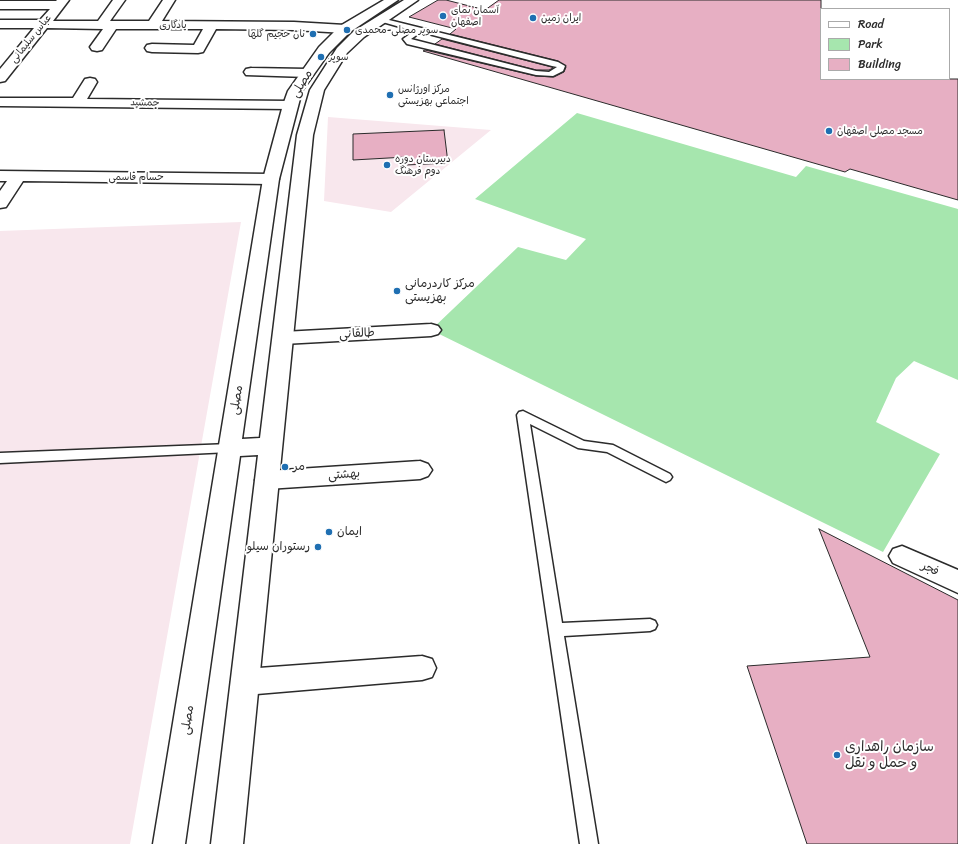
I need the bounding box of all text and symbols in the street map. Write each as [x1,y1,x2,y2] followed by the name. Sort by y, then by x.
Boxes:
[451,4,499,28] place label: آسمان نمای اصفهان
[820,8,950,80] legend
[438,11,448,21] marker: آسمان نمای اصفهان
[8,12,54,66] street label: عباس سلیمانی
[541,12,581,24] place label: ایران زمین
[528,13,538,23] marker: ایران زمین
[858,13,884,35] text: Road
[159,19,187,31] street label: یادگاری
[355,24,438,36] place label: سوپر مصلی-محمدی
[342,25,352,35] marker: سوپر مصلی-محمدی
[248,28,305,40] place label: نان حجیم گلها
[308,29,318,39] marker: نان حجیم گلها
[858,33,883,55] text: Park
[329,51,349,63] place label: سوپر
[316,52,326,62] marker: سوپر
[858,53,901,75] text: Building
[288,68,316,100] street label: مصلی
[398,83,469,106] place label: مرکز اورژانس اجتماعی بهزیستی
[385,90,395,100] marker: مرکز اورژانس اجتماعی بهزیستی
[130,97,160,109] street label: جمشید
[837,125,923,137] place label: مسجد مصلی اصفهان
[824,126,834,136] marker: مسجد مصلی اصفهان
[395,153,451,176] place label: دبیرستان دوره دوم فرهنگ
[382,160,392,170] marker: دبیرستان دوره دوم فرهنگ
[108,171,164,183] street label: حسام قاسمی
[405,277,475,305] place label: مرکز کاردرمانی بهزیستی
[392,286,402,296] marker: مرکز کاردرمانی بهزیستی
[339,326,375,342] street label: طالقانی
[228,384,246,416] street label: مصلی
[293,460,305,474] place label: مر
[280,462,290,472] marker: مر
[327,467,361,483] street label: بهشتی
[337,525,362,539] place label: ایمان
[324,527,334,537] marker: ایمان
[247,540,310,554] place label: رستوران سیلو
[313,542,323,552] marker: رستوران سیلو
[919,559,941,579] street label: فجر
[179,704,197,736] street label: مصلی
[845,739,934,772] place label: سازمان راهداری و حمل و نقل
[832,750,842,760] marker: سازمان راهداری و حمل و نقل

